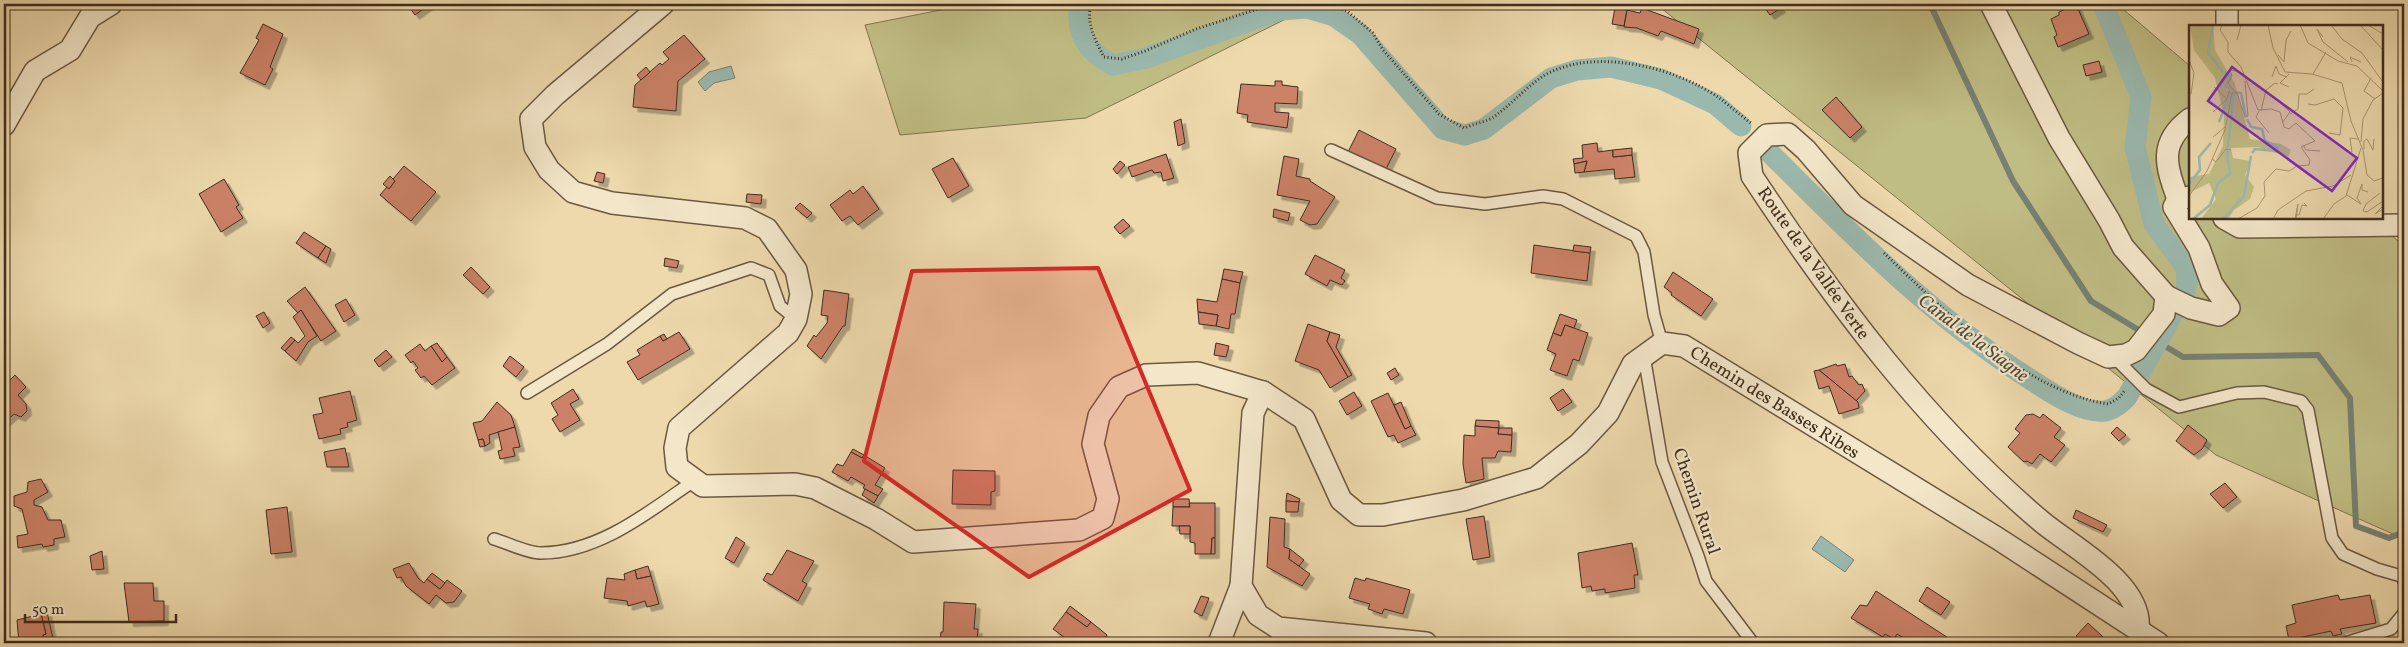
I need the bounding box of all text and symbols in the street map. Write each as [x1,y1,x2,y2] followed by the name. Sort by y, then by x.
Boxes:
[2189,25,2383,219] inset map
[1750,182,1875,345] street label: Route de la Vallée Verte
[1912,288,2034,389] water label: Canal de la Siagne
[1684,341,1864,466] street label: Chemin des Basses Ribes
[1666,445,1725,558] street label: Chemin Rural
[25,592,176,624] scale bar
[32,600,64,621] text: 50 m

